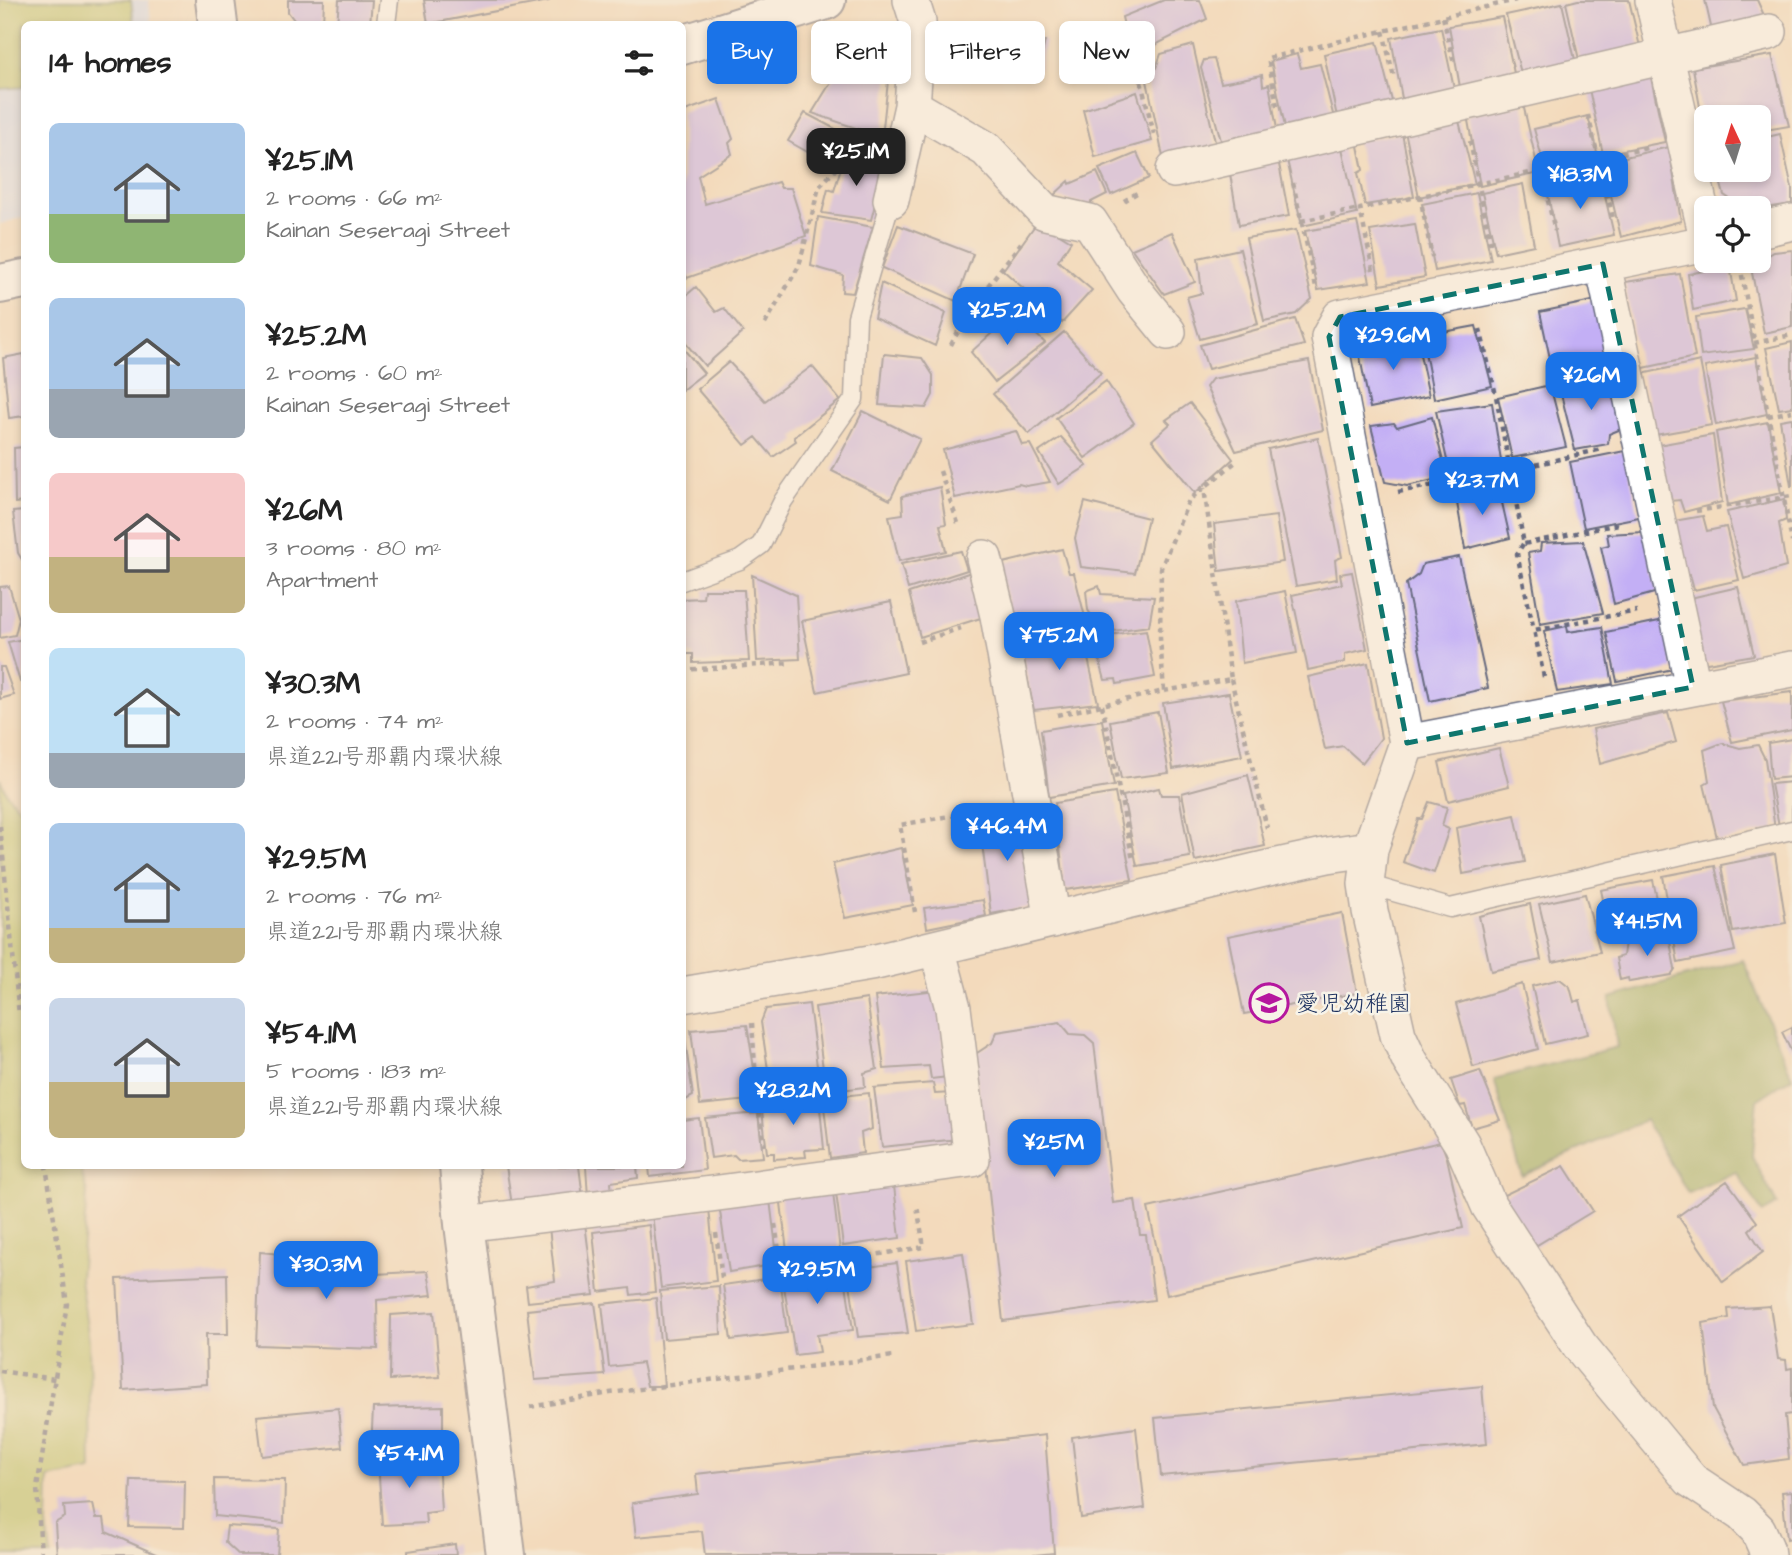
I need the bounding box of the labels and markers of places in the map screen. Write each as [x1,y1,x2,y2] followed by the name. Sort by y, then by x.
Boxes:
[799,128,913,188] pin: ¥25.1M
[1523,152,1637,211] pin: ¥18.3M
[950,288,1064,347] pin: ¥25.2M
[1336,312,1450,372] pin: ¥29.6M
[1550,352,1632,412] pin: ¥26M
[1425,458,1539,517] pin: ¥23.7M
[1002,612,1116,672] pin: ¥75.2M
[950,804,1064,863] pin: ¥46.4M
[1590,898,1704,958] pin: ¥41.5M
[1248,982,1290,1024] school or university icon: 愛児幼稚園
[1296,988,1411,1020] place label: 愛児幼稚園
[736,1068,850,1127] pin: ¥28.2M
[1013,1120,1095,1179] pin: ¥25M
[269,1242,383,1301] pin: ¥30.3M
[760,1246,874,1306] pin: ¥29.5M
[352,1430,466,1490] pin: ¥54.1M

